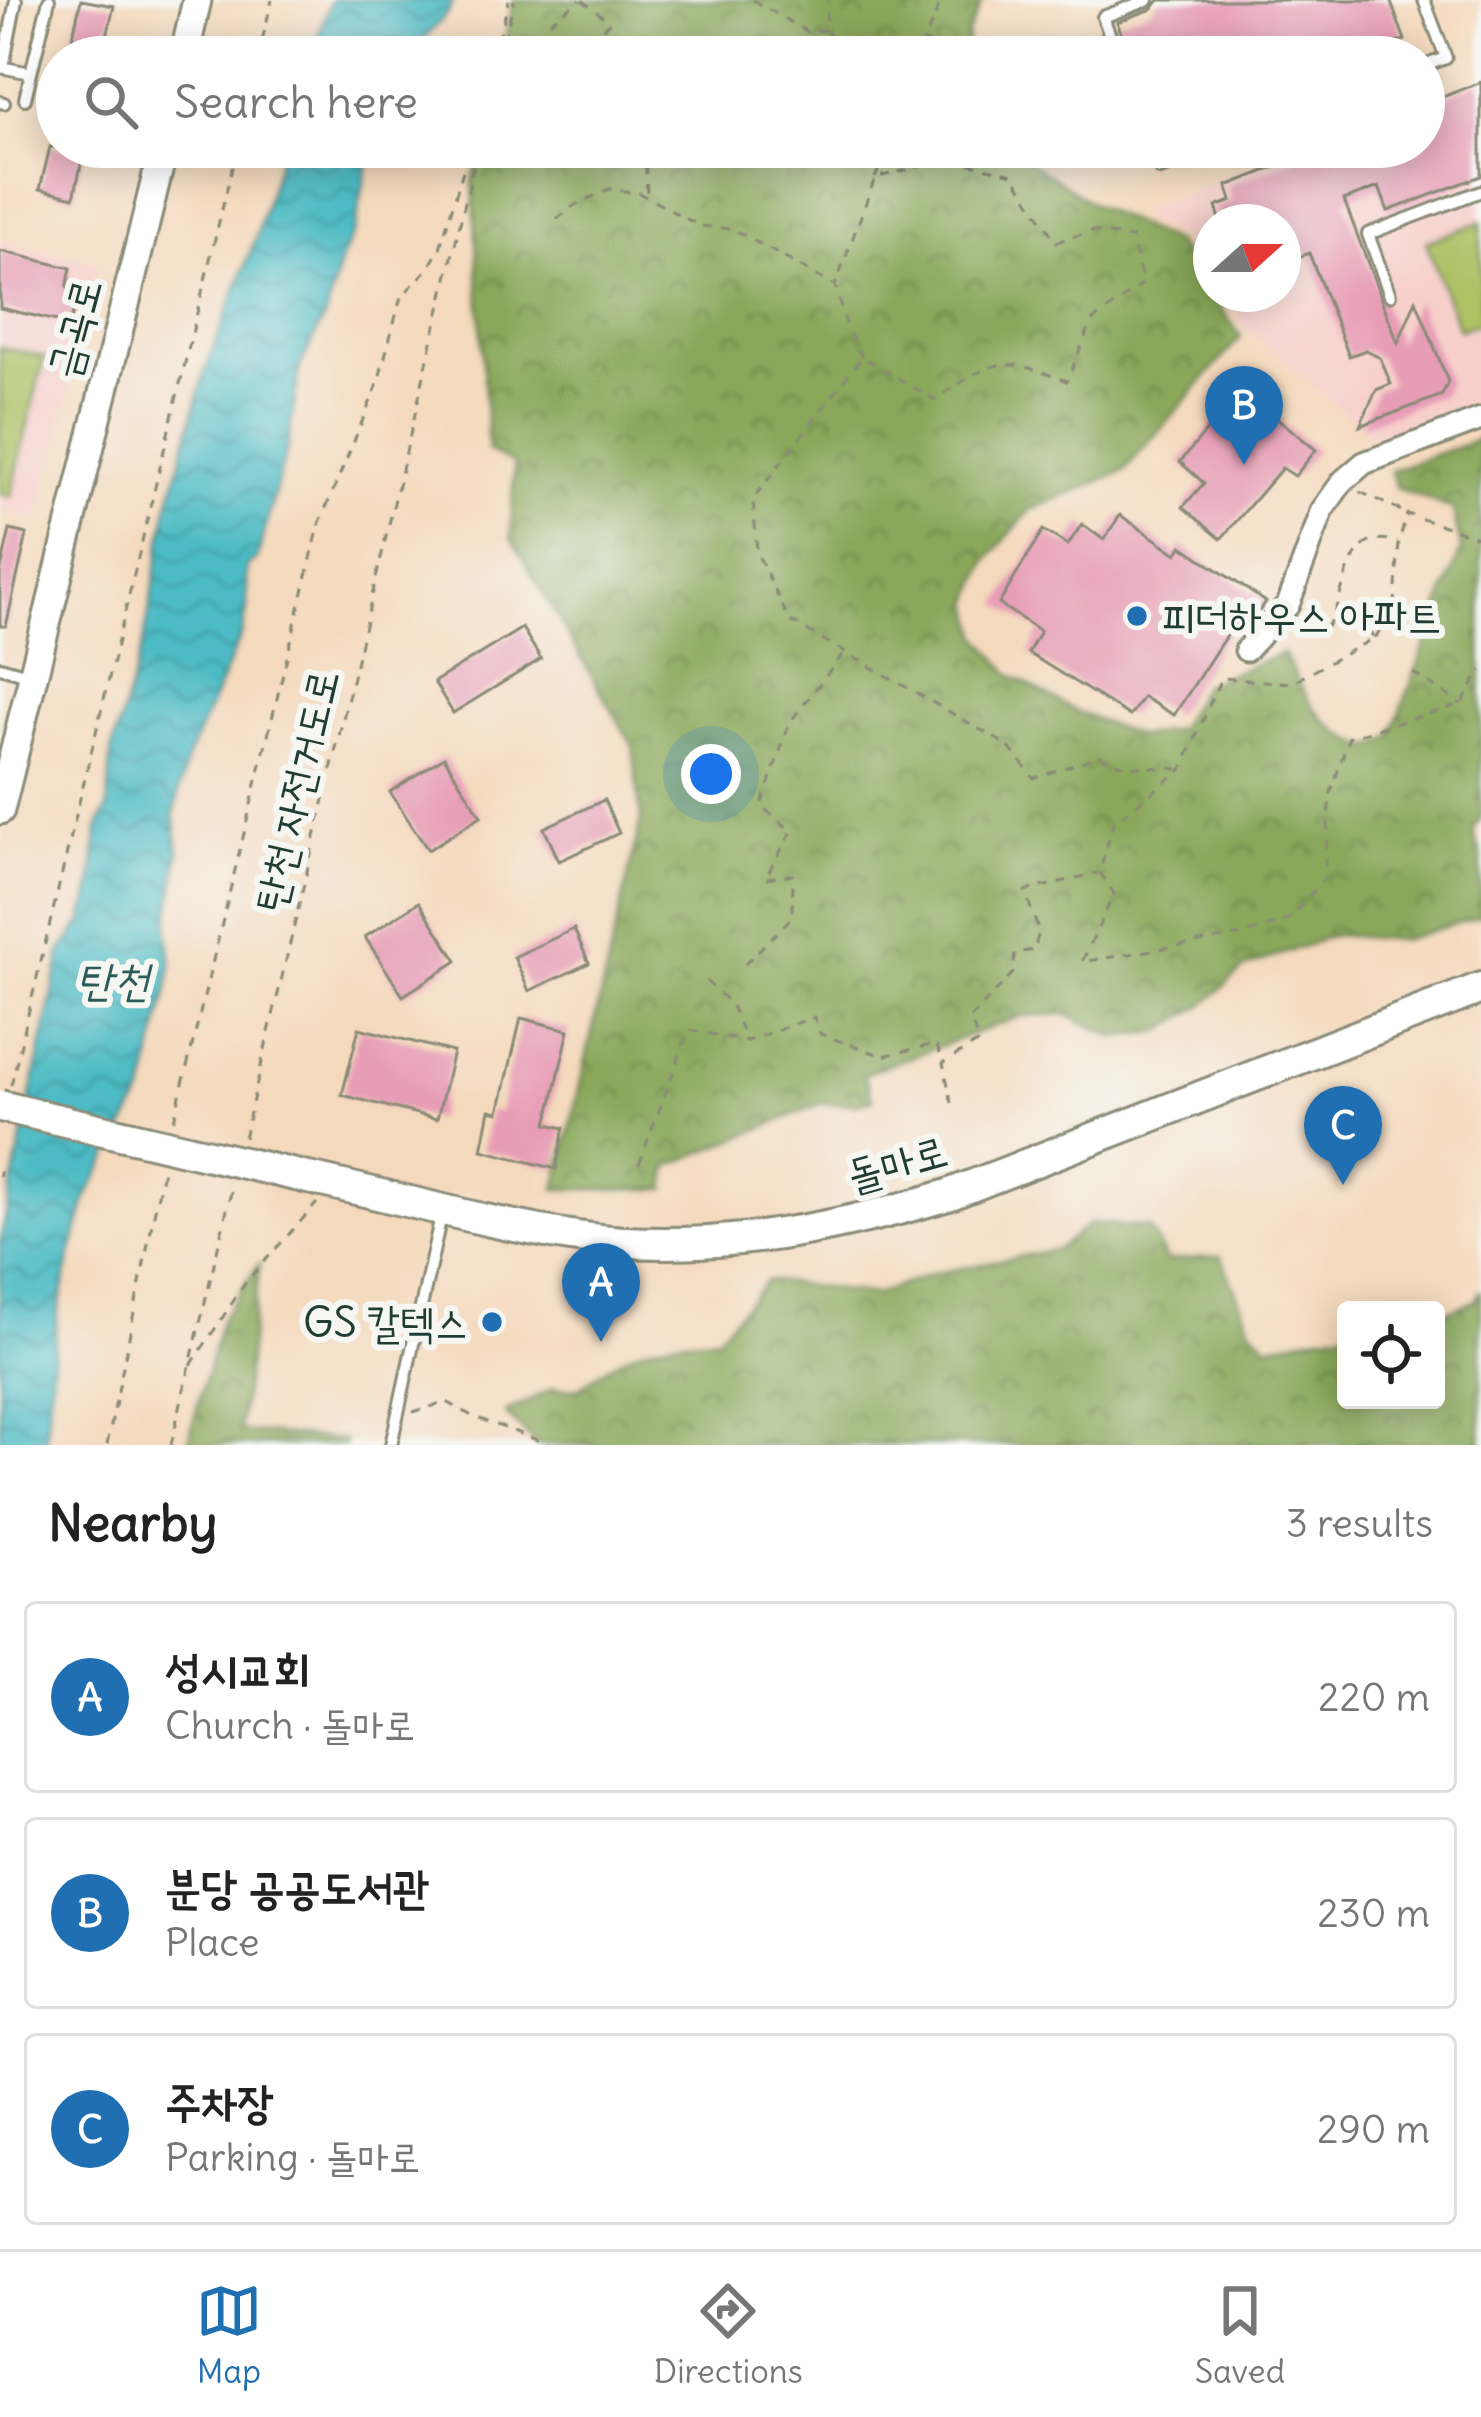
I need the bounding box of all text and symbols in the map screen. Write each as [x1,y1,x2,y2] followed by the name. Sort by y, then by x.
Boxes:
[36,36,1445,168] search box
[78,69,144,135] icon: search
[174,74,418,130] text: Search here
[1193,204,1301,312] north arrow
[36,272,112,384] street label: 금곡로
[1205,366,1283,465] pin: B
[1161,590,1441,642] place label: 피더하우스 아파트
[1124,603,1150,629] marker: 피더하우스 아파트
[243,664,349,916] street label: 탄천 자전거도로
[681,744,741,804] your location
[77,952,153,1008] water label: 탄천
[1304,1086,1382,1185] pin: C
[841,1124,953,1202] street label: 돌마로
[562,1243,640,1342] pin: A
[303,1296,468,1348] place label: GS 칼텍스
[1337,1301,1445,1409] map controls
[1337,1301,1445,1409] button: locate
[479,1309,505,1335] marker: GS 칼텍스
[48,1491,217,1555] text: Nearby
[1286,1499,1433,1548] text: 3 results
[165,1642,310,1698] text: 성시교회
[77,1673,103,1722] text: A
[1318,1673,1430,1722] text: 220 m
[165,1701,415,1750] text: Church · 돌마로
[165,1859,429,1915] text: 분당 공공도서관
[77,1889,103,1938] text: B
[1317,1889,1430,1938] text: 230 m
[165,1918,259,1967] text: Place
[165,2074,274,2130] text: 주차장
[77,2105,103,2154] text: C
[1317,2105,1430,2154] text: 290 m
[165,2133,420,2182] text: Parking · 돌마로
[196,2278,262,2392] tab: Map
[654,2278,803,2392] tab: Directions
[1195,2278,1285,2392] tab: Saved

